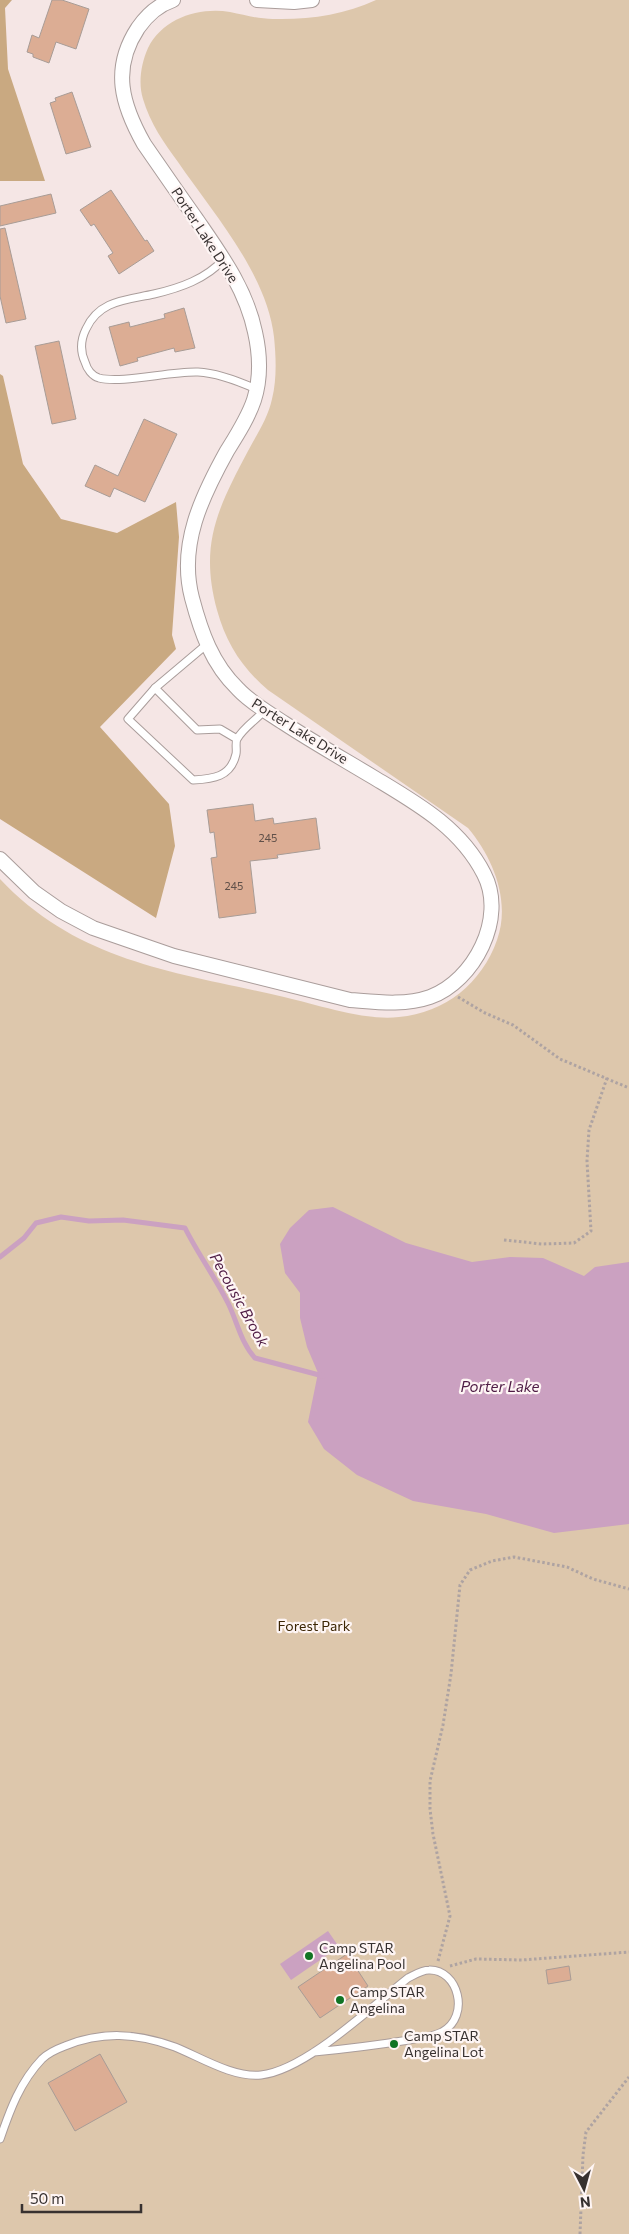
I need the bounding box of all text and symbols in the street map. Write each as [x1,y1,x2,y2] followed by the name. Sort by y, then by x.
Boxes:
[168,184,243,286] street label: Porter Lake Drive
[249,694,352,767] street label: Porter Lake Drive
[259,831,277,844] house number: 245
[225,879,243,892] house number: 245
[207,1250,273,1350] water label: Pecousic Brook
[460,1377,540,1395] water label: Porter Lake
[278,1617,351,1634] park label: Forest Park
[319,1939,406,1972] place label: Camp STAR Angelina Pool
[303,1950,315,1962] marker: Camp STAR Angelina Pool
[350,1983,425,2016] place label: Camp STAR Angelina
[334,1994,346,2006] marker: Camp STAR Angelina
[404,2027,484,2060] place label: Camp STAR Angelina Lot
[388,2038,400,2050] marker: Camp STAR Angelina Lot
[559,2164,609,2214] north arrow
[22,2182,141,2214] scale bar
[30,2189,64,2207] text: 50 m
[579,2193,592,2211] text: N

